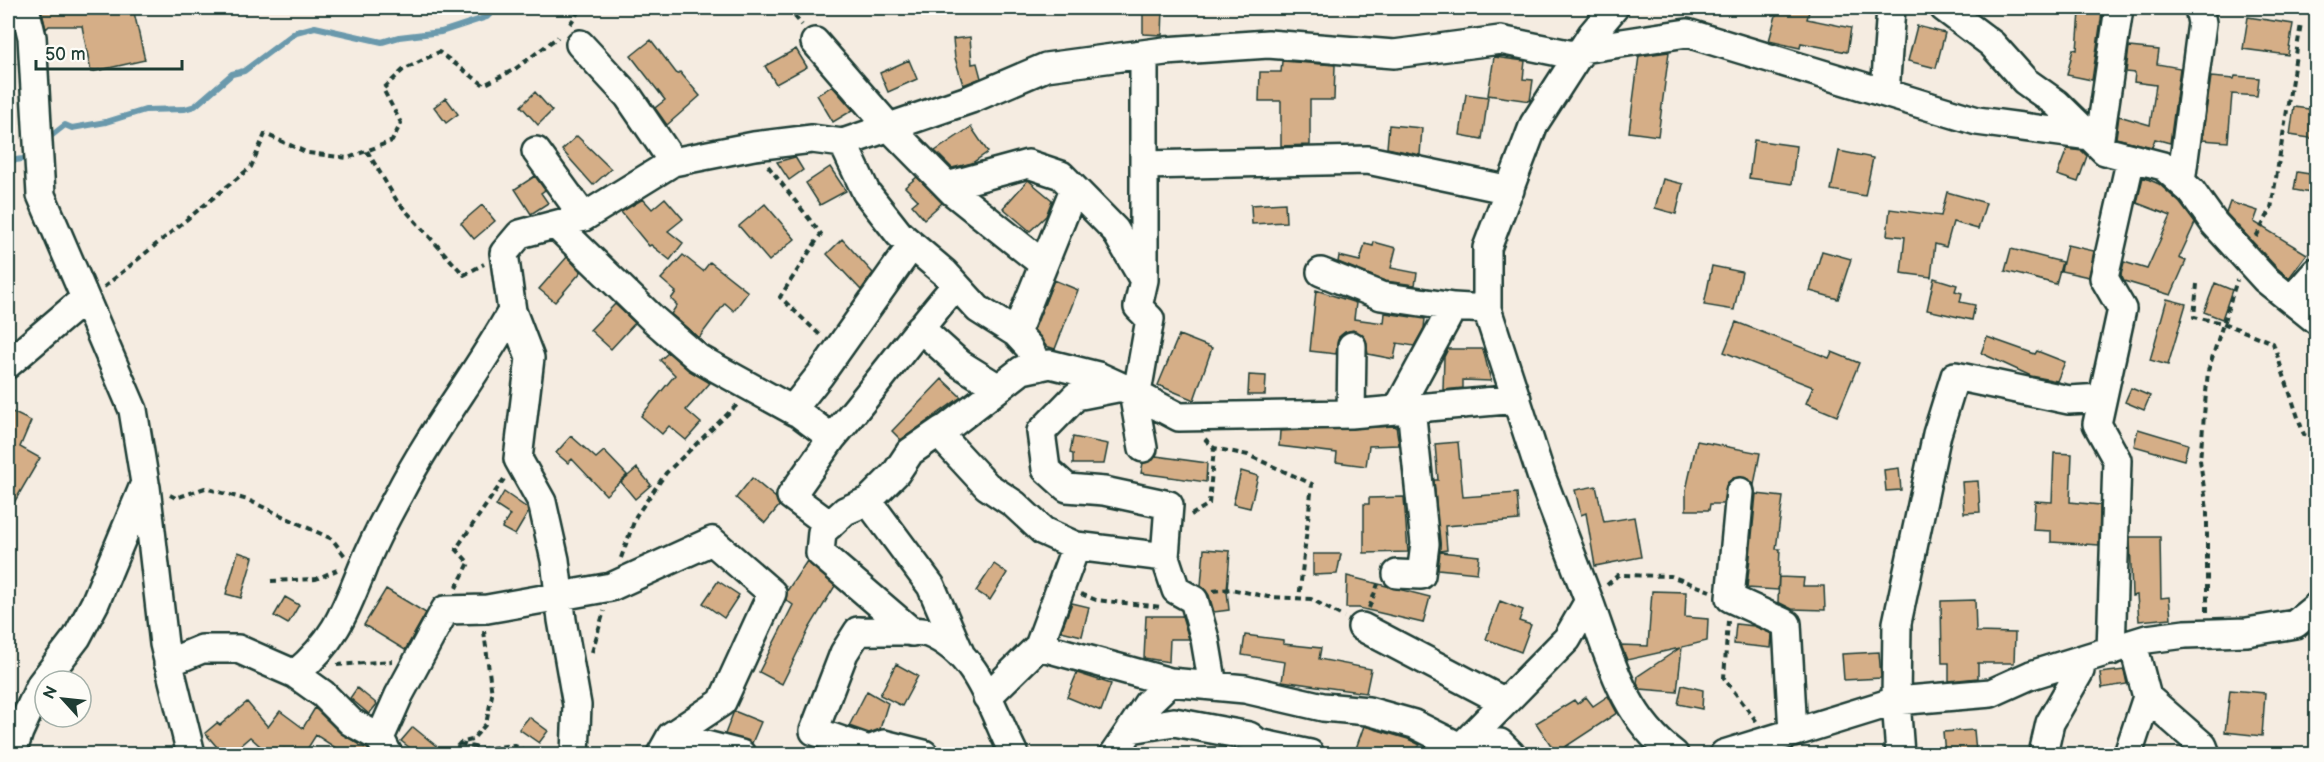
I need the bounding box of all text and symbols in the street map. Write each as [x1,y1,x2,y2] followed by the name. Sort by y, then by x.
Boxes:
[36,33,182,71] scale bar
[45,44,86,65] text: 50 m
[33,669,93,729] north arrow
[40,683,62,703] text: N

